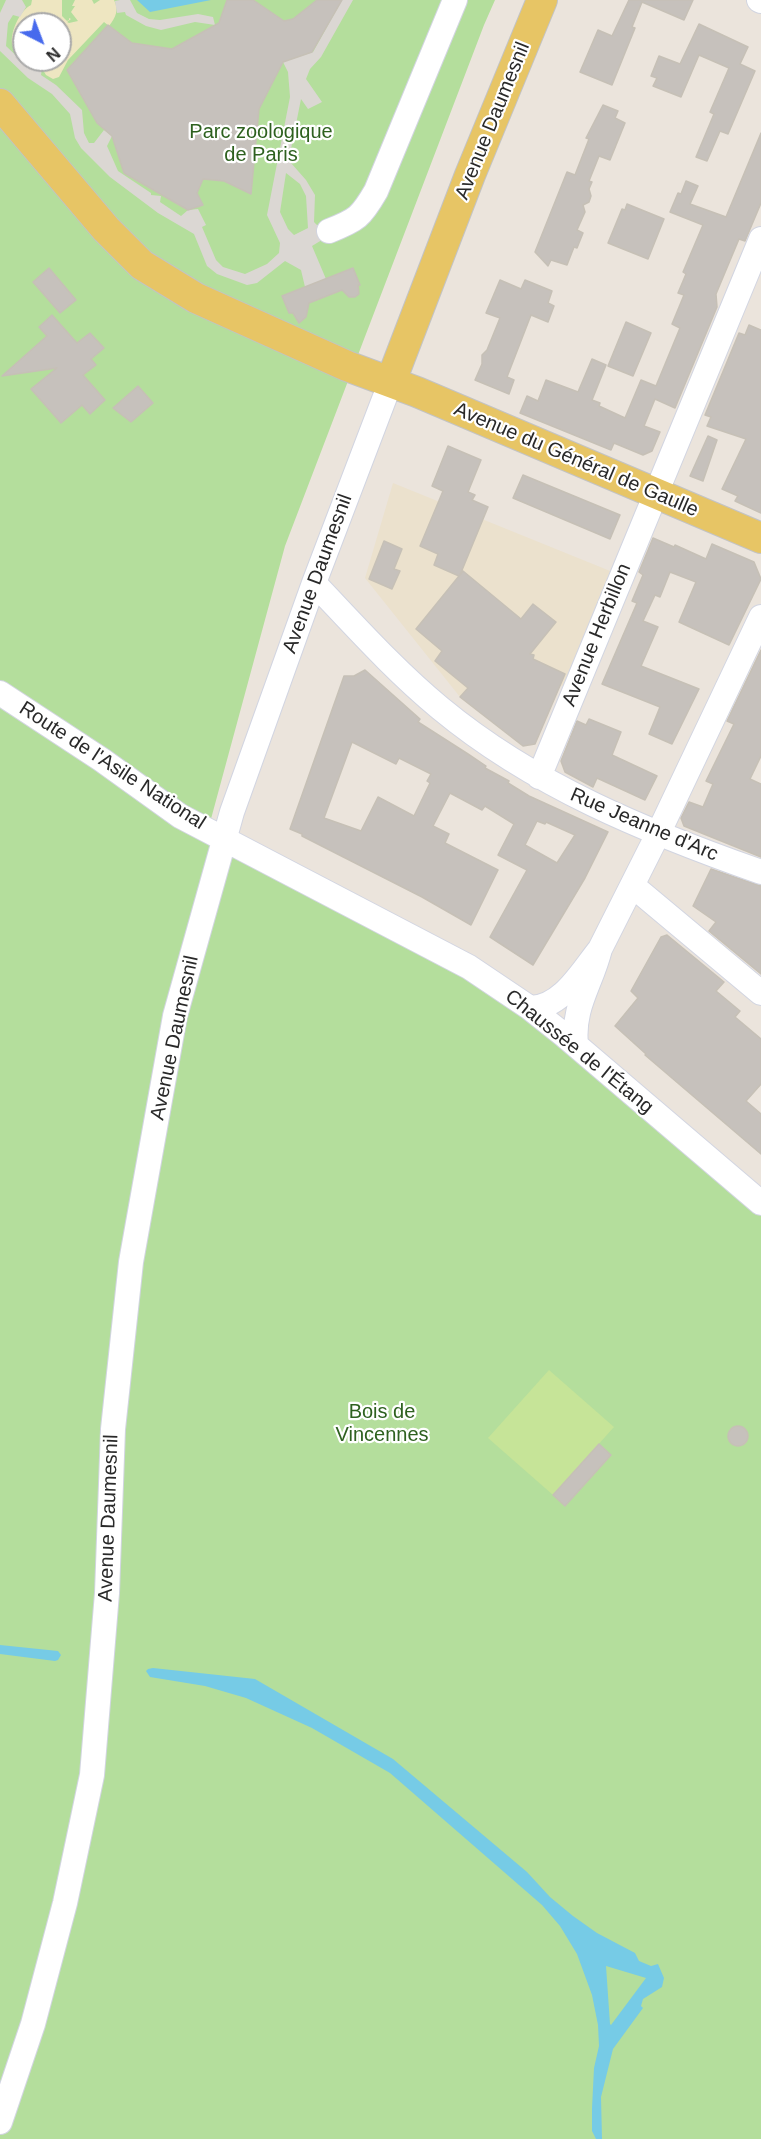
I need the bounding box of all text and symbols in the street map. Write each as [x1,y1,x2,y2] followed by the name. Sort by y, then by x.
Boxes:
[12,12,72,72] north arrow
[450,39,536,203] street label: Avenue Daumesnil
[43,44,63,64] text: N
[189,120,333,167] park label: Parc zoologique de Paris
[450,398,702,522] street label: Avenue du Général de Gaulle
[278,491,358,657] street label: Avenue Daumesnil
[557,560,637,710] street label: Avenue Herbillon
[14,697,210,835] street label: Route de l'Asile National
[566,783,722,867] street label: Rue Jeanne d'Arc
[146,954,204,1122] street label: Avenue Daumesnil
[500,985,658,1119] street label: Chaussée de l'Étang
[335,1400,429,1447] park label: Bois de Vincennes
[94,1434,124,1602] street label: Avenue Daumesnil

